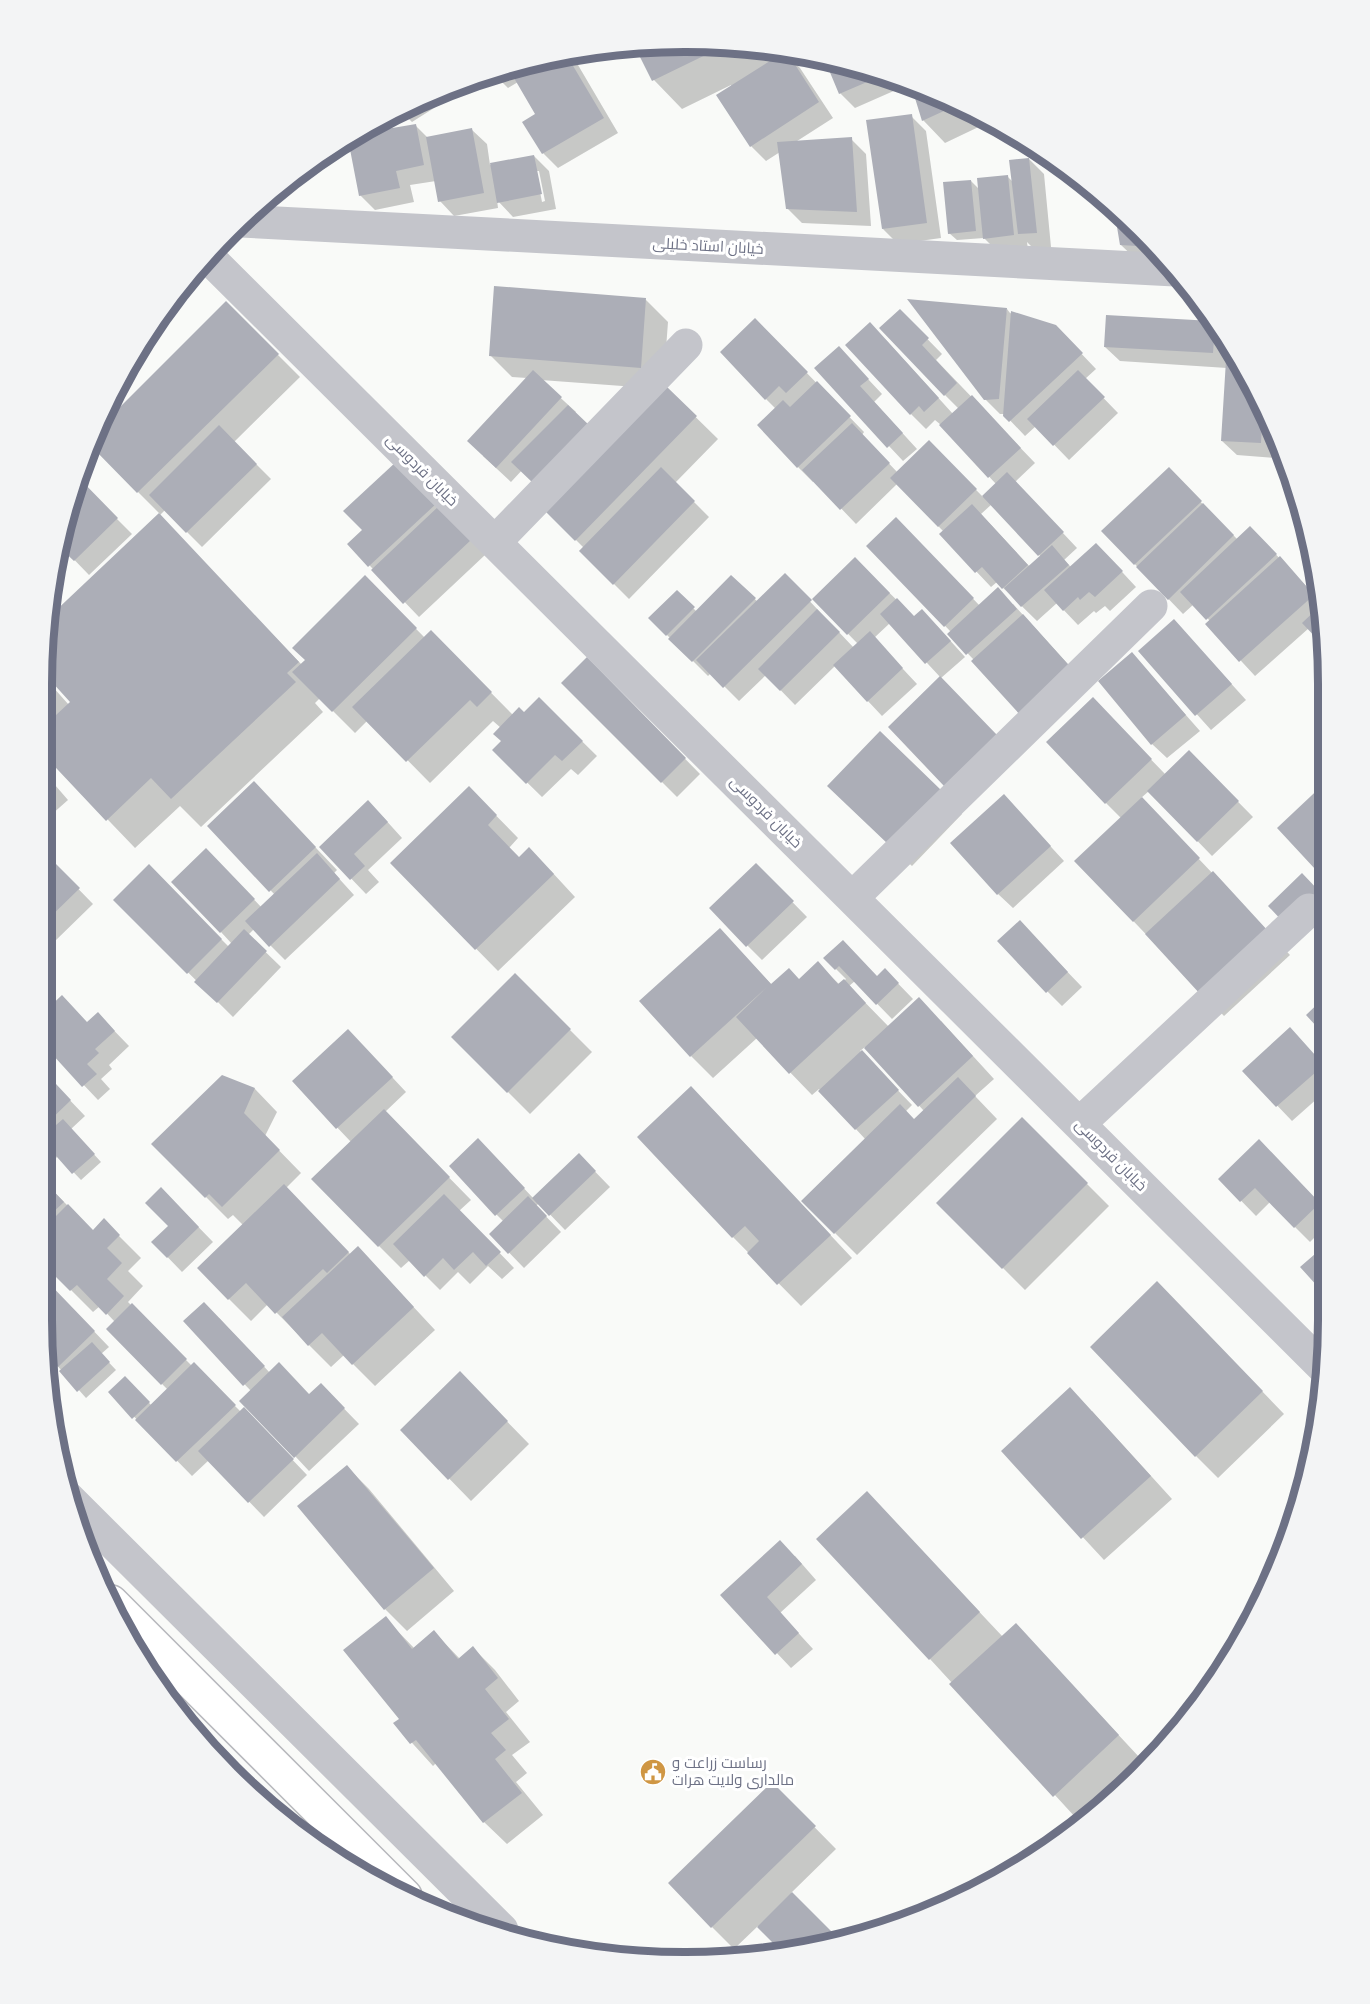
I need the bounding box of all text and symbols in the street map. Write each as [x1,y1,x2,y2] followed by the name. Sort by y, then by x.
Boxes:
[652,232,764,259] street label: خیابان استاد خلیلی
[382,429,463,510] street label: خیابان فردوسی
[726,771,807,852] street label: خیابان فردوسی
[1071,1114,1152,1195] street label: خیابان فردوسی
[672,1752,794,1790] place label: رساست زراعت و مالداری ولایت هرات
[638,1757,668,1787] public building icon: رساست زراعت و مالداری ولایت هرات

